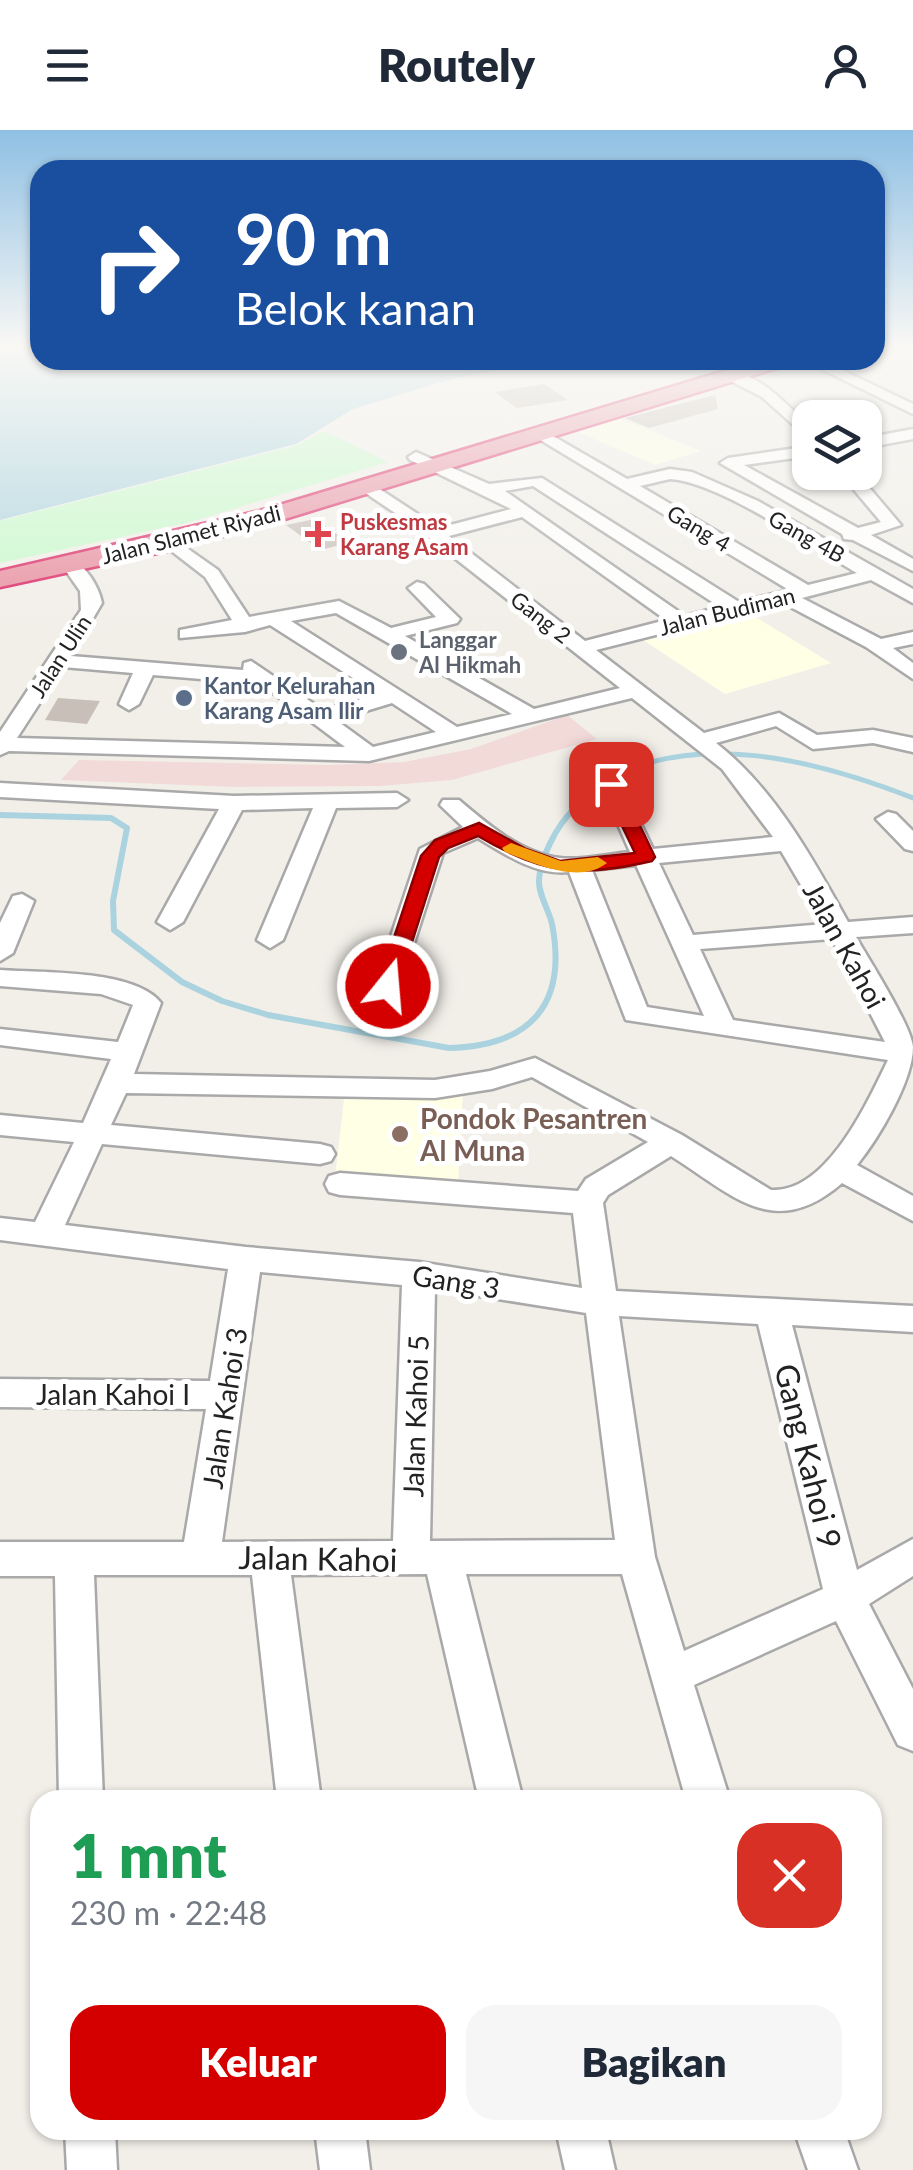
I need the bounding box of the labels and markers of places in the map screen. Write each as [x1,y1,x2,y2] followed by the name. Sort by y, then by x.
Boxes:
[340,508,469,560] place label: Puskesmas Karang Asam
[305,521,331,547] marker: Puskesmas Karang Asam
[418,626,521,678] place label: Langgar Al Hikmah
[388,641,410,663] marker: Langgar Al Hikmah
[204,672,375,724] place label: Kantor Kelurahan Karang Asam Ilir
[173,687,195,709] marker: Kantor Kelurahan Karang Asam Ilir
[569,742,654,827] pin
[419,1101,647,1167] place label: Pondok Pesantren Al Muna
[389,1123,411,1145] marker: Pondok Pesantren Al Muna

